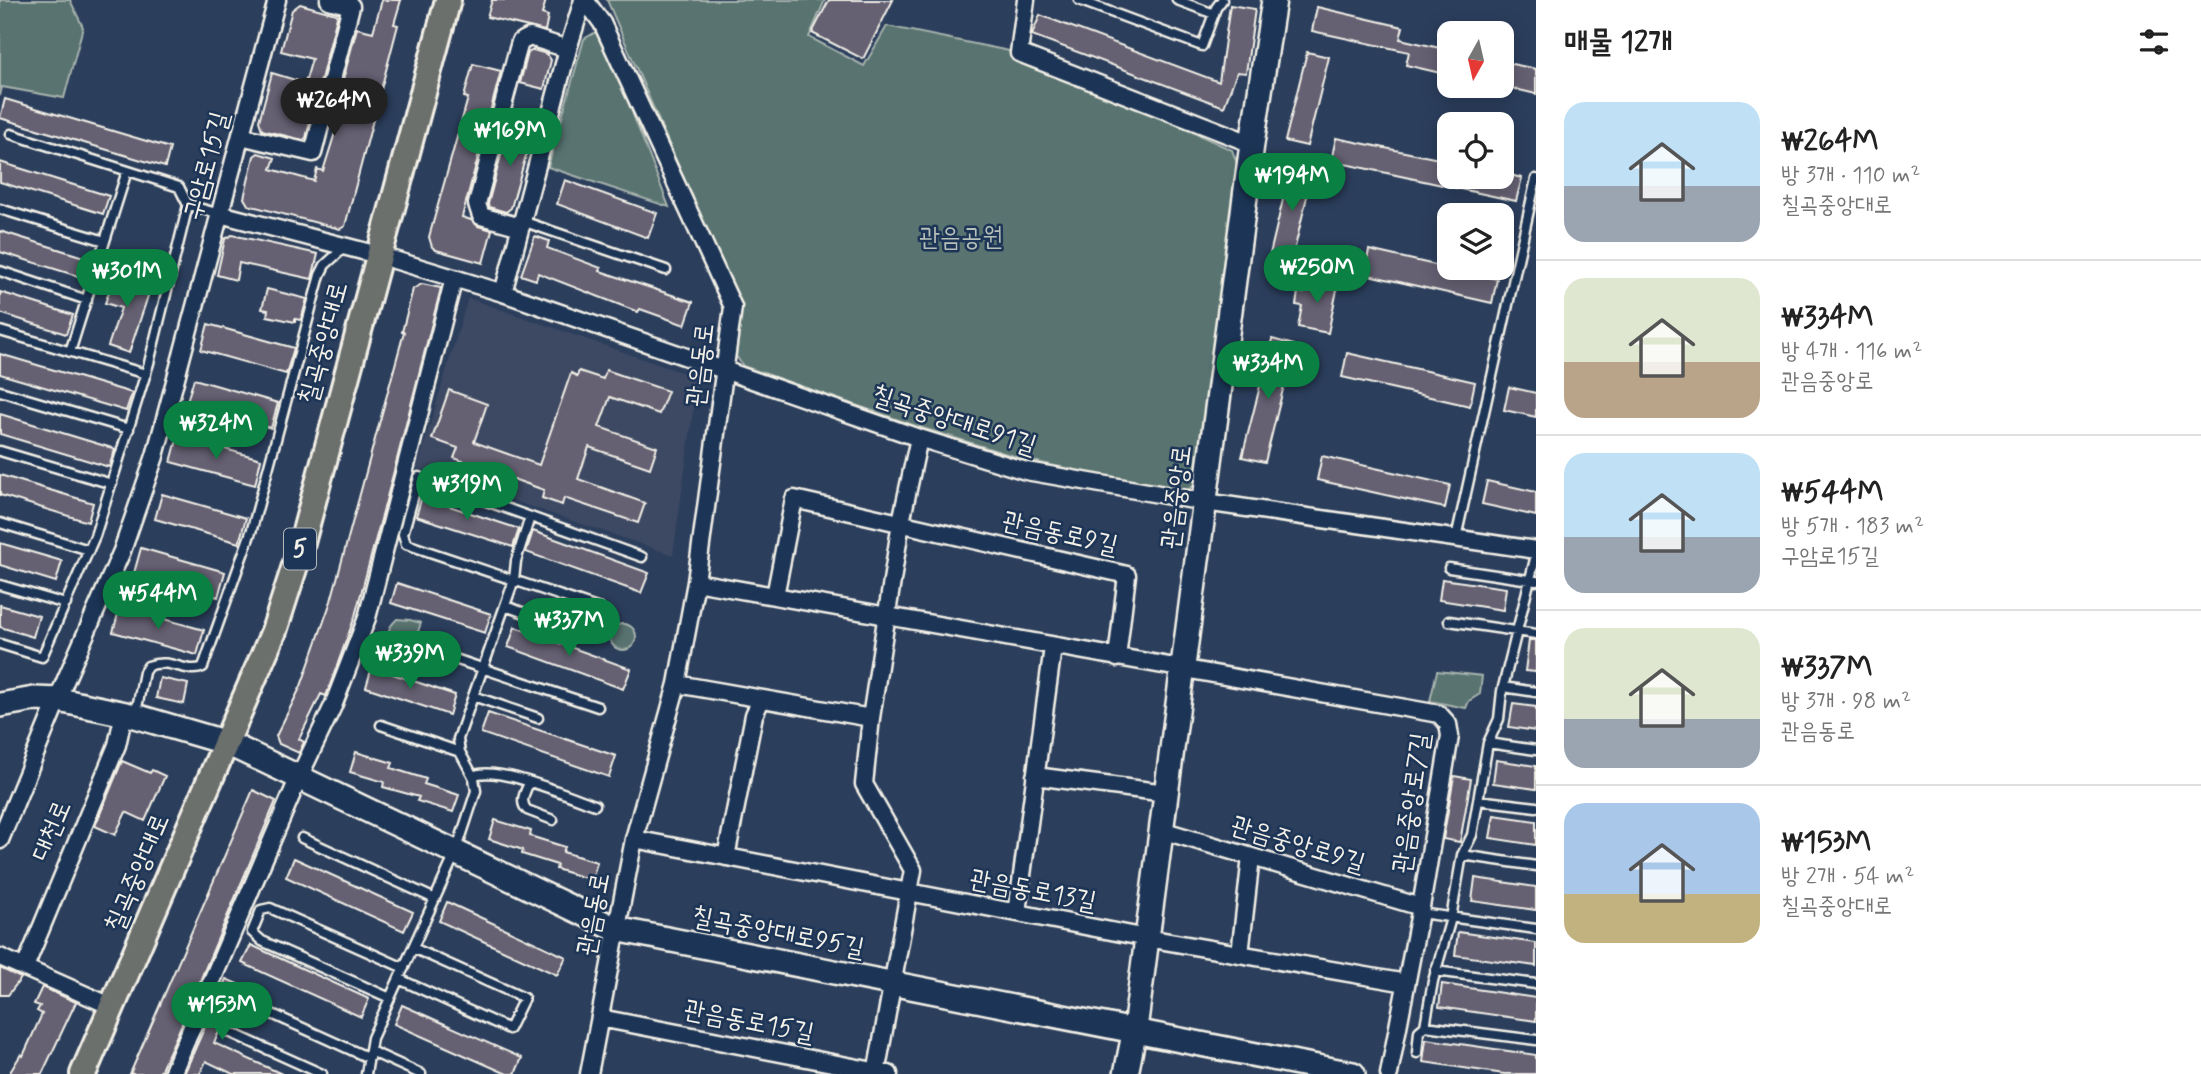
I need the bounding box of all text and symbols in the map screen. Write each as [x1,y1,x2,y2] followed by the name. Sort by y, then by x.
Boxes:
[1437,21,1514,98] north arrow
[1437,21,1514,280] map controls
[1564,23,1673,62] text: 매물 12개
[2135,23,2173,61] icon: filters
[285,78,383,138] pin: ₩264M
[297,86,371,116] text: ₩264M
[176,108,238,224] street label: 구암로15길
[461,108,559,168] pin: ₩169M
[1437,112,1514,189] button: locate
[474,116,546,146] text: ₩169M
[1781,122,1879,161] text: ₩264M
[1620,130,1704,214] icon: home
[1243,154,1341,213] pin: ₩194M
[1255,161,1329,191] text: ₩194M
[1781,161,1920,191] text: 방 3개 · 110 m²
[1781,191,1892,221] text: 칠곡중앙대로
[1437,203,1514,280] button: layers
[919,221,1003,255] park label: 관음공원
[1268,246,1366,305] pin: ₩250M
[78,250,176,309] pin: ₩301M
[1280,253,1354,283] text: ₩250M
[92,257,162,287] text: ₩301M
[291,278,357,408] street label: 칠곡중앙대로
[1781,298,1874,337] text: ₩334M
[1620,306,1704,390] icon: home
[679,321,723,409] street label: 관음동로
[1781,337,1922,367] text: 방 4개 · 116 m²
[1219,342,1317,401] pin: ₩334M
[1233,349,1303,379] text: ₩334M
[1781,367,1874,397] text: 관음중앙로
[868,378,1041,464] street label: 칠곡중앙대로91길
[167,402,265,461] pin: ₩324M
[179,409,253,439] text: ₩324M
[1154,443,1200,551] street label: 관음중앙로
[418,462,516,522] pin: ₩319M
[432,470,502,500] text: ₩319M
[1781,473,1884,512] text: ₩544M
[1620,481,1704,565] icon: home
[999,504,1121,564] street label: 관음동로9길
[1781,512,1924,542] text: 방 5개 · 183 m²
[284,528,316,570] road number: 5
[1781,542,1879,572] text: 구암로15길
[109,572,207,631] pin: ₩544M
[119,579,197,609] text: ₩544M
[520,598,618,658] pin: ₩337M
[534,606,604,636] text: ₩337M
[361,632,459,691] pin: ₩339M
[375,639,445,669] text: ₩339M
[1781,648,1873,687] text: ₩337M
[1620,656,1704,740] icon: home
[1781,687,1911,717] text: 방 3개 · 98 m²
[1781,717,1855,747] text: 관음동로
[1385,731,1439,875] street label: 관음중앙로7길
[24,795,80,867] street label: 대천로
[98,809,178,937] street label: 칠곡중앙대로
[1227,809,1369,881] street label: 관음중앙로9길
[1781,823,1871,862] text: ₩153M
[1620,831,1704,915] icon: home
[967,862,1099,920] street label: 관음동로13길
[1781,862,1914,892] text: 방 2개 · 54 m²
[569,870,619,958] street label: 관음동로
[1781,892,1892,922] text: 칠곡중앙대로
[689,900,867,966] street label: 칠곡중앙대로95길
[173,982,271,1042] pin: ₩153M
[187,990,257,1020] text: ₩153M
[681,993,817,1051] street label: 관음동로15길

